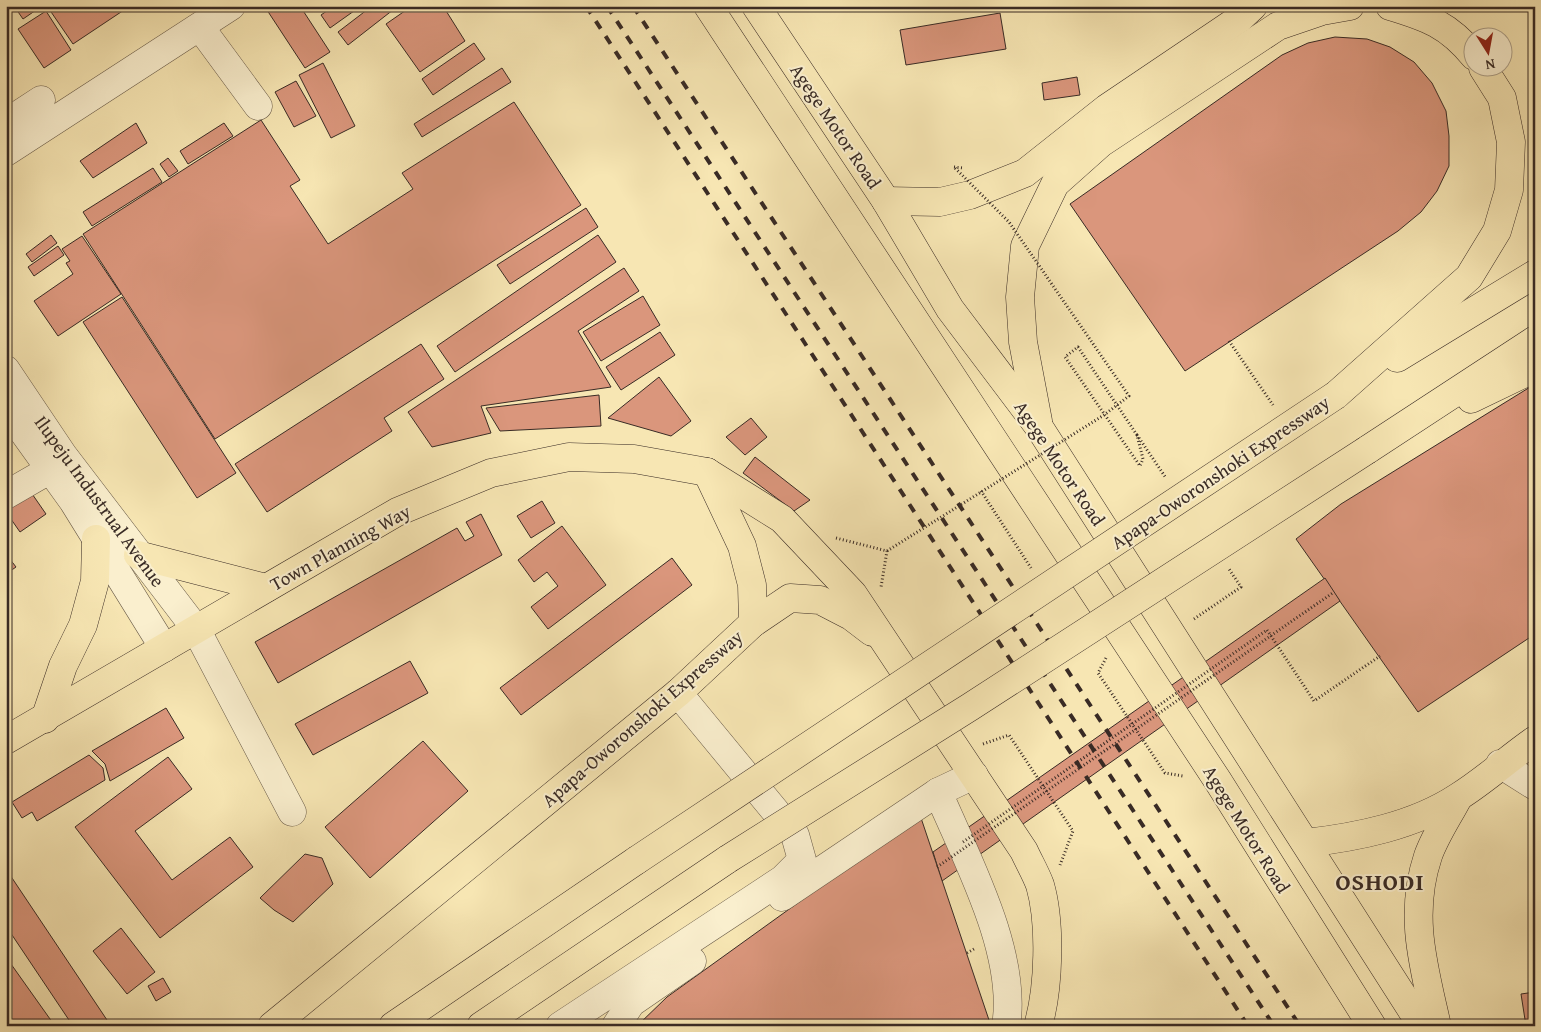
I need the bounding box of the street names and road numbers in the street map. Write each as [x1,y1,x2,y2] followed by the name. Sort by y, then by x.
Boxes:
[784,58,889,195] street label: Agege Motor Road
[1105,388,1335,556] street label: Apapa-Oworonshoki Expressway
[1008,395,1113,532] street label: Agege Motor Road
[28,409,172,593] street label: Ilupeju Industrual Avenue
[265,496,416,597] street label: Town Planning Way
[535,622,749,813] street label: Apapa-Oworonshoki Expressway
[1196,760,1298,899] street label: Agege Motor Road

